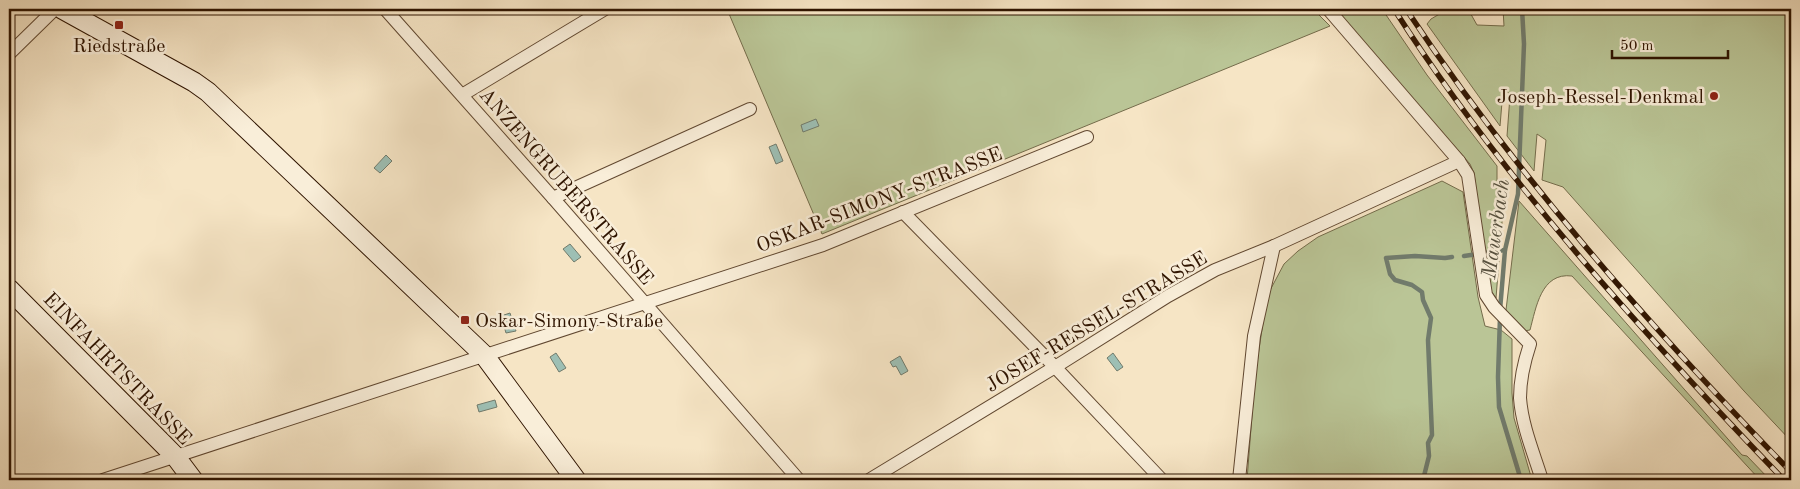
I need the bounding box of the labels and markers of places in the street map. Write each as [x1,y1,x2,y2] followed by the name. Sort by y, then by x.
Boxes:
[113,19,125,31] marker: Riedstraße
[73,37,165,57] place label: Riedstraße
[1497,88,1704,108] place label: Joseph-Ressel-Denkmal
[1708,90,1720,102] marker: Joseph-Ressel-Denkmal
[475,312,663,332] place label: Oskar-Simony-Straße
[459,314,471,326] marker: Oskar-Simony-Straße

